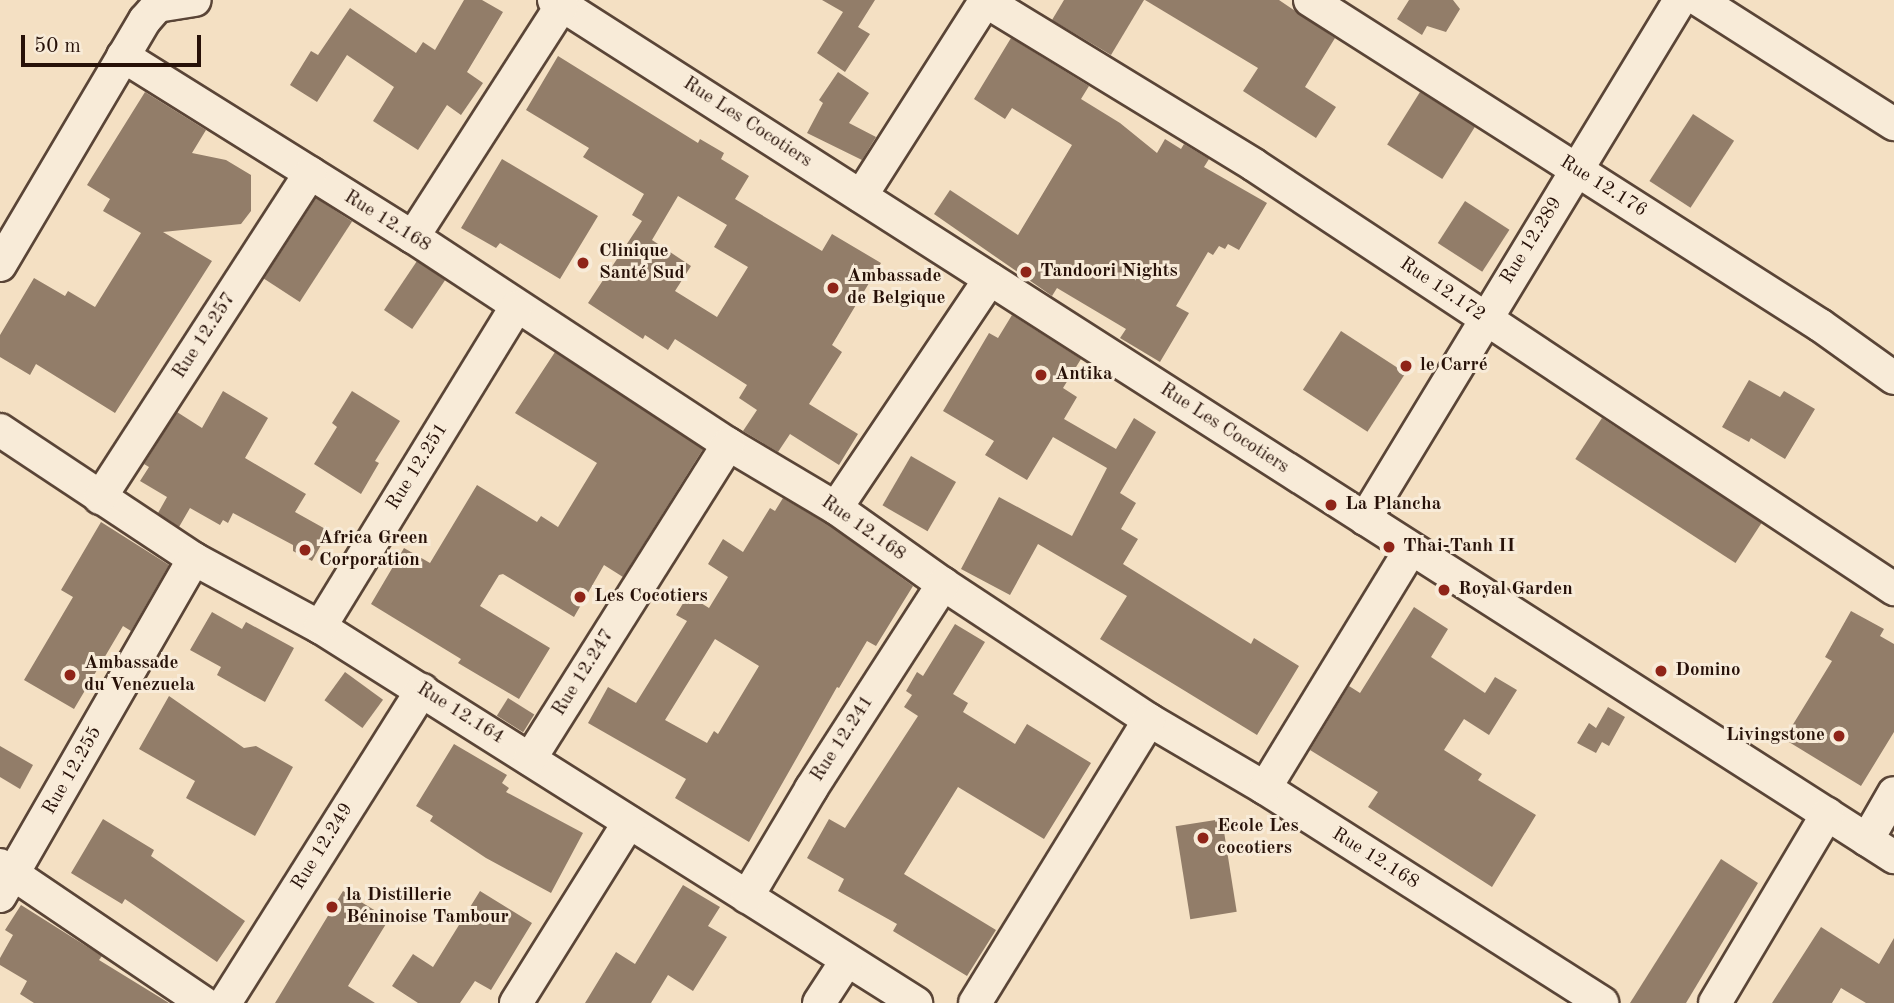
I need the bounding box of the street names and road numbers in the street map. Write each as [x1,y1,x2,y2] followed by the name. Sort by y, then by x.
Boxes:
[678,73,816,173] street label: Rue Les Cocotiers
[1555,151,1651,223] street label: Rue 12.176
[339,186,435,258] street label: Rue 12.168
[1496,193,1568,289] street label: Rue 12.289
[1395,253,1489,327] street label: Rue 12.172
[169,289,241,383] street label: Rue 12.257
[1155,379,1293,479] street label: Rue Les Cocotiers
[382,419,454,515] street label: Rue 12.251
[816,491,910,567] street label: Rue 12.168
[548,625,620,721] street label: Rue 12.247
[412,678,508,750] street label: Rue 12.164
[807,692,879,786] street label: Rue 12.241
[39,723,107,819] street label: Rue 12.255
[287,799,359,895] street label: Rue 12.249
[1327,823,1423,895] street label: Rue 12.168

